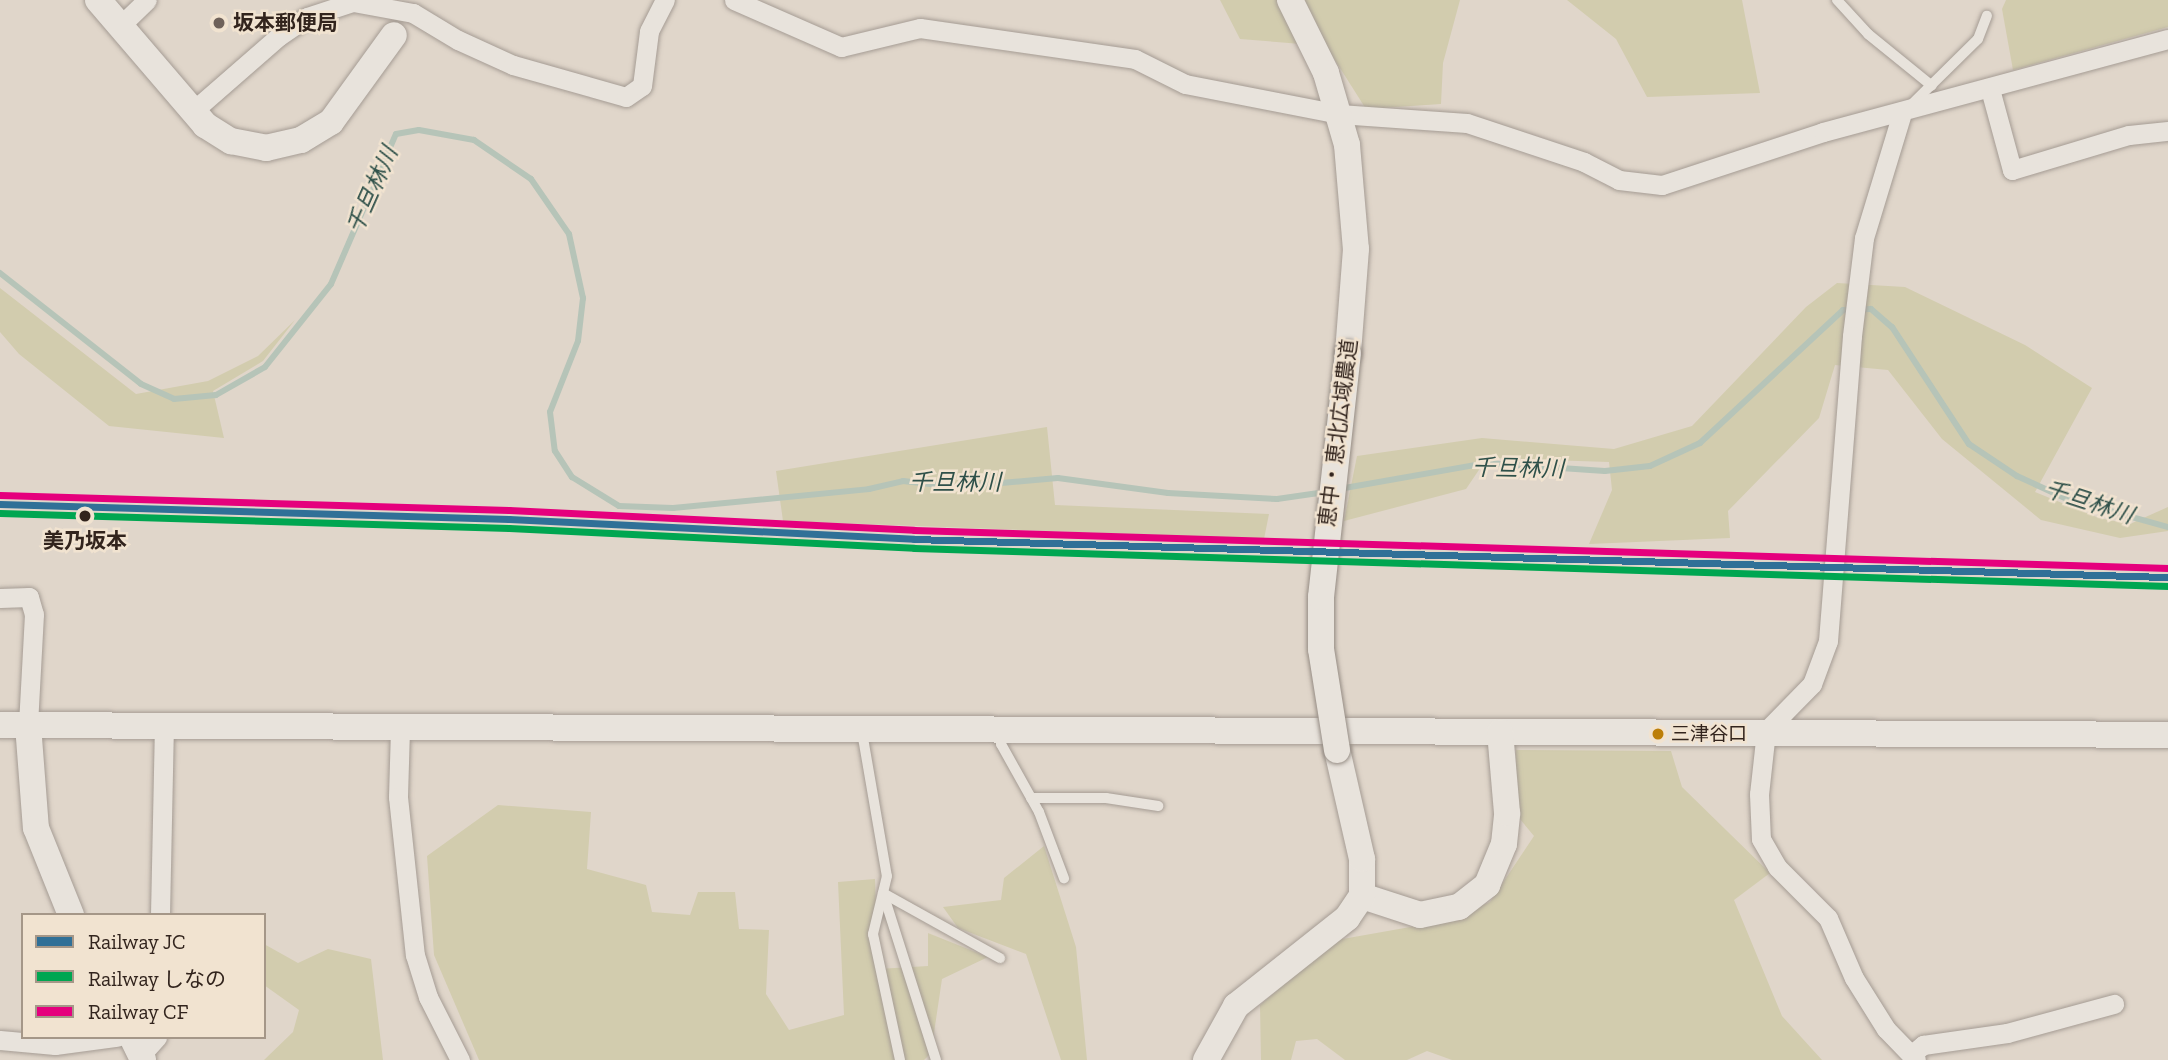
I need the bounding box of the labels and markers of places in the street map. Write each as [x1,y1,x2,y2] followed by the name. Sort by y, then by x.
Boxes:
[233,10,338,36] place label: 坂本郵便局
[211,15,227,31] marker: 坂本郵便局
[75,506,95,526] marker: 美乃坂本
[43,528,127,554] place label: 美乃坂本
[1671,723,1747,745] place label: 三津谷口
[1651,727,1665,741] marker: 三津谷口

